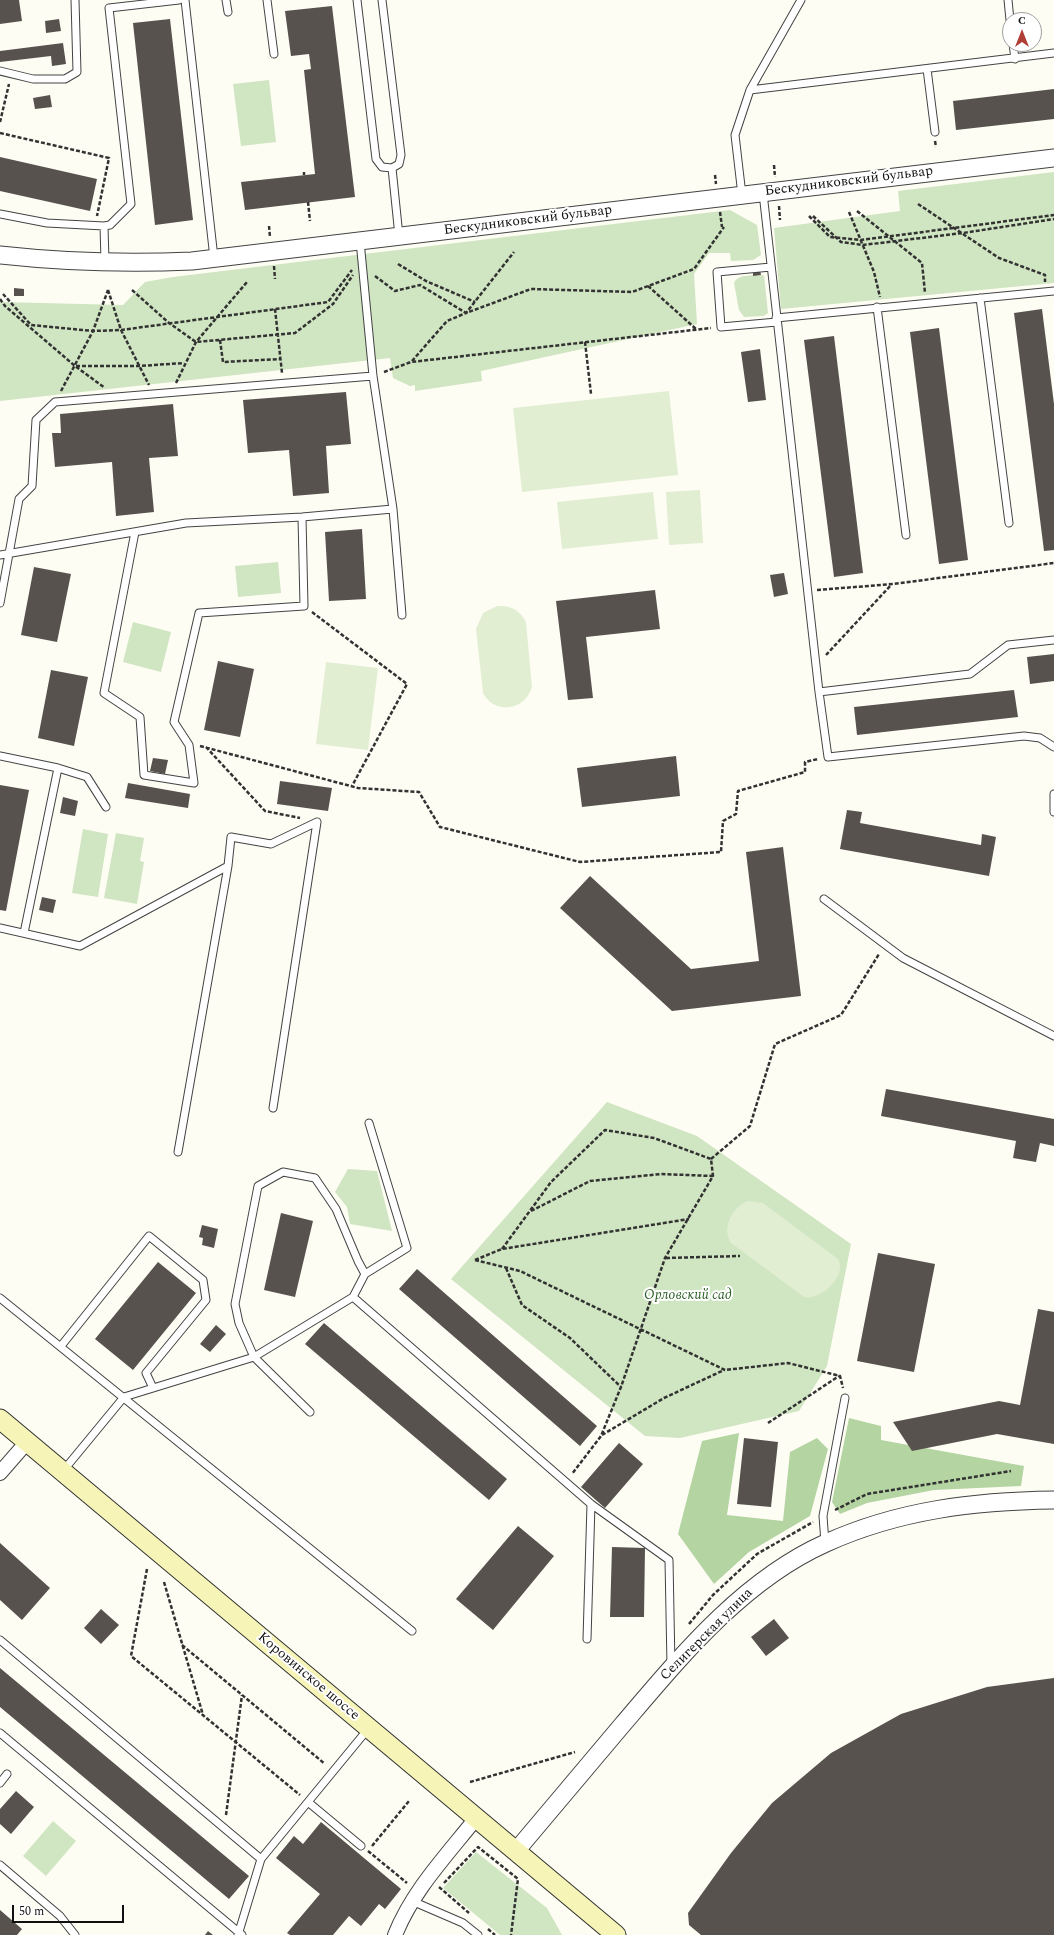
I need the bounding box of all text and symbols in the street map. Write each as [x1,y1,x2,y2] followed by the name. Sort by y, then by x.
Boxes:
[1002,12,1042,52] north arrow
[1018,12,1026,29] text: С
[764,163,934,201] street label: Бескудниковский бульвар
[443,202,613,240] street label: Бескудниковский бульвар
[644,1288,732,1304] park label: Орловский сад
[657,1585,757,1685] street label: Селигерская улица
[254,1629,362,1725] street label: Коровинское шоссе
[14,1897,126,1923] scale bar
[19,1902,44,1921] text: 50 m

